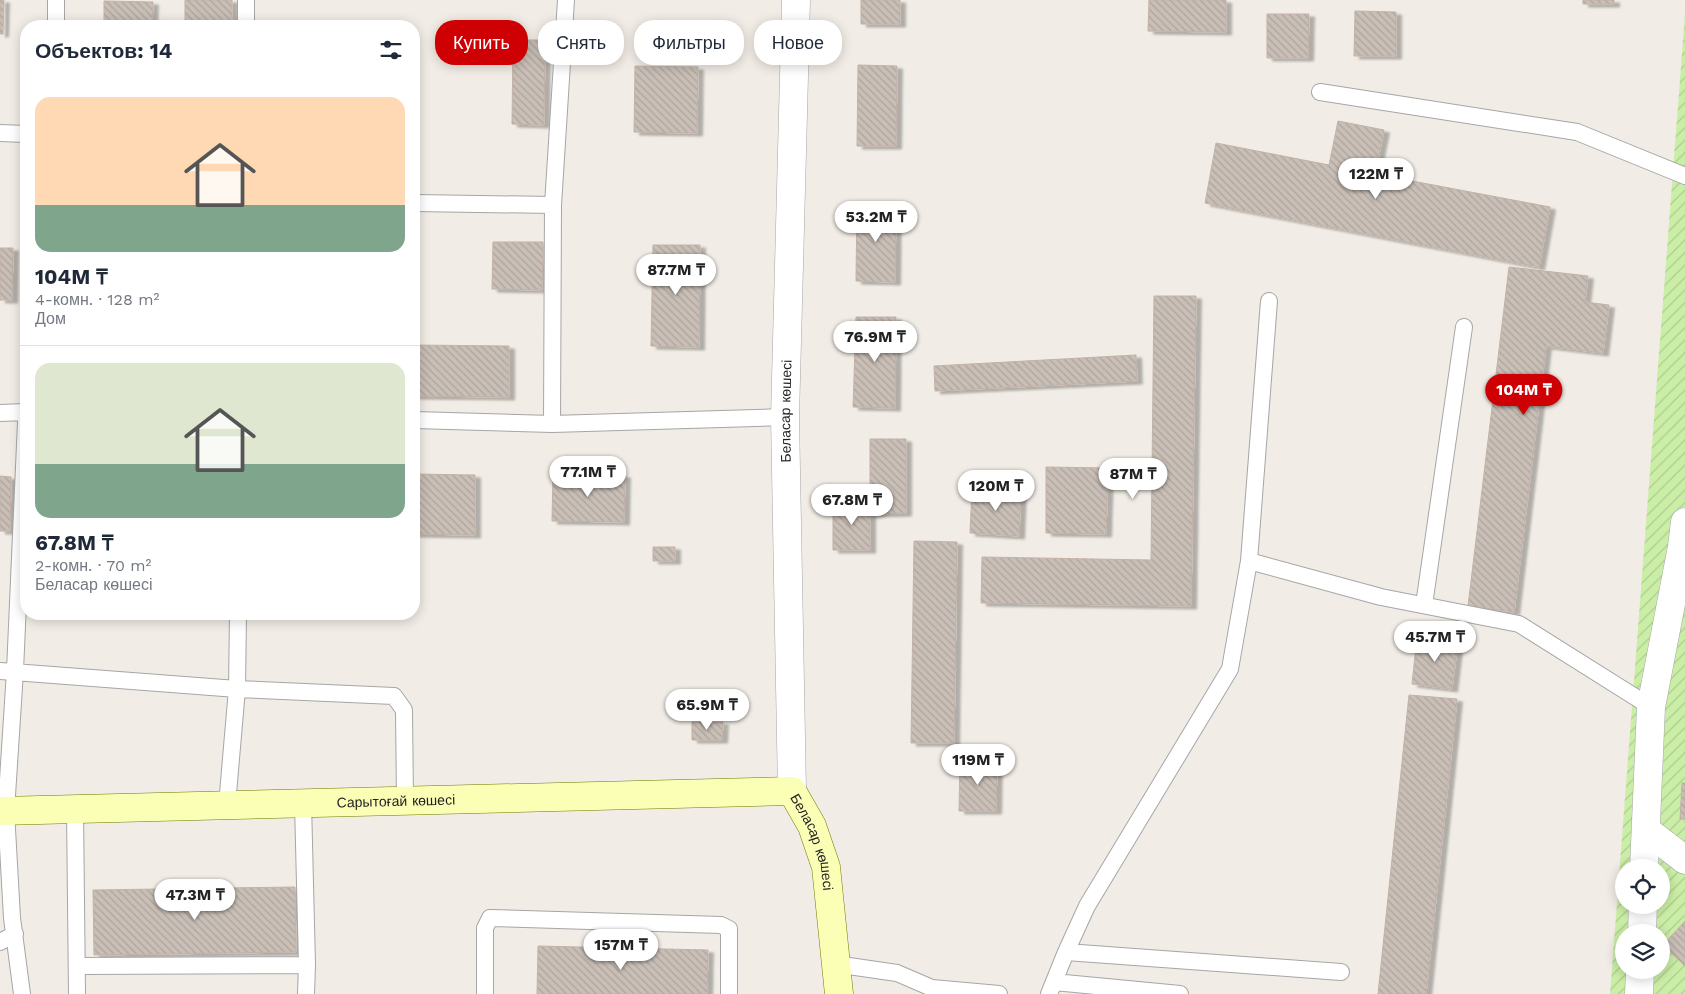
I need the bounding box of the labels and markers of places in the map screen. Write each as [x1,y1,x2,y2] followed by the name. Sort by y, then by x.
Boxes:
[1335,158,1417,200] pin: 122M ₸
[830,200,922,243] pin: 53.2M ₸
[630,254,722,296] pin: 87.7M ₸
[829,320,921,363] pin: 76.9M ₸
[1483,374,1565,416] pin: 104M ₸
[542,456,634,498] pin: 77.1M ₸
[1098,458,1168,500] pin: 87M ₸
[955,470,1037,512] pin: 120M ₸
[806,484,898,526] pin: 67.8M ₸
[1389,620,1481,663] pin: 45.7M ₸
[661,688,753,731] pin: 65.9M ₸
[937,744,1019,786] pin: 119M ₸
[149,878,241,921] pin: 47.3M ₸
[580,928,662,971] pin: 157M ₸

